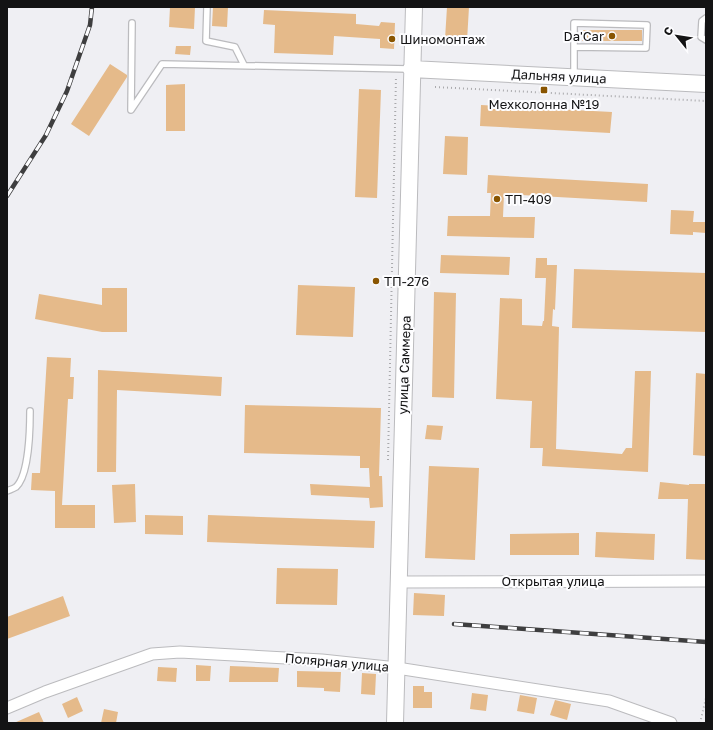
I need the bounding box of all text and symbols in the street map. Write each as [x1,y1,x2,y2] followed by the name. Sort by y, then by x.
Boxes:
[657,16,697,56] north arrow
[660,24,676,37] text: С
[564,28,604,44] place label: Da'Car
[400,31,486,47] place label: Шиномонтаж
[607,31,617,41] marker: Da'Car
[387,34,397,44] marker: Шиномонтаж
[511,66,607,86] street label: Дальняя улица
[539,85,549,95] marker: Мехколонна №19
[489,96,600,112] place label: Мехколонна №19
[505,191,552,207] place label: ТП-409
[492,194,502,204] marker: ТП-409
[384,273,429,289] place label: ТП-276
[371,276,381,286] marker: ТП-276
[394,315,414,415] street label: улица Саммера
[501,573,605,589] street label: Открытая улица
[284,649,390,675] street label: Полярная улица

